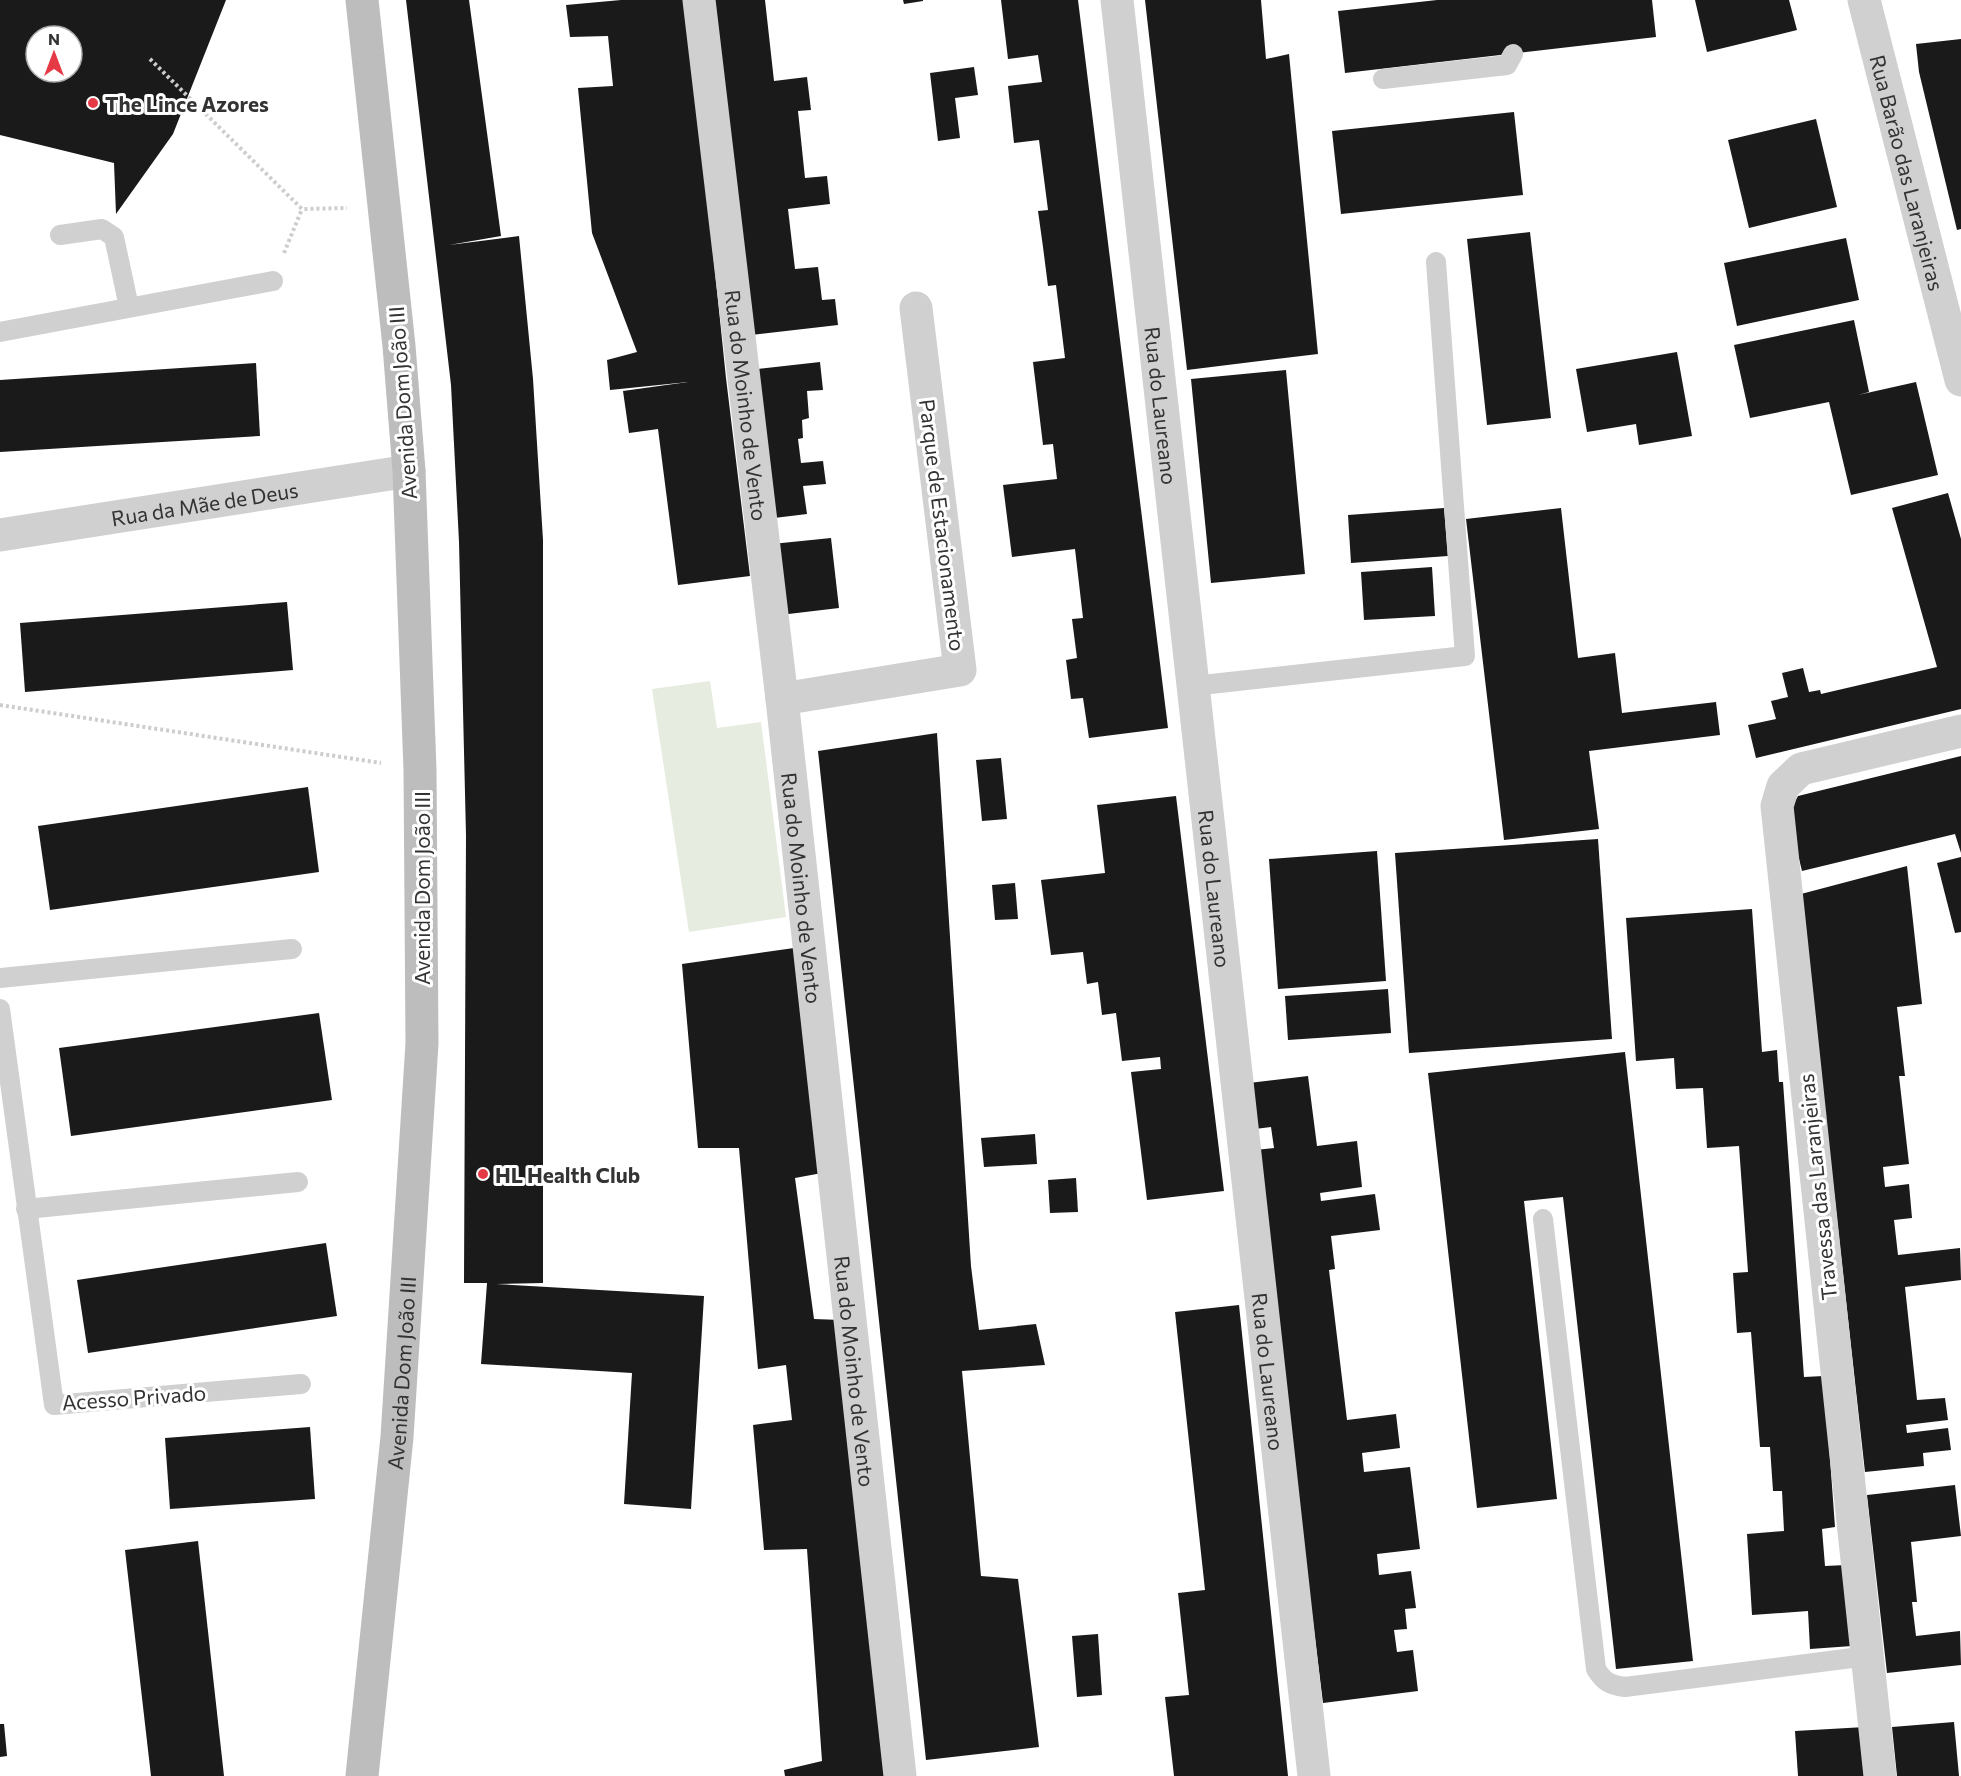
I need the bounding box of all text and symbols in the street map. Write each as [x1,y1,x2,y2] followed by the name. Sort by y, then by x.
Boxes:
[24,24,84,84] north arrow
[48,29,60,48] text: N
[1866,52,1950,293] street label: Rua Barão das Laranjeiras
[105,91,269,116] place label: The Lince Azores
[86,96,100,110] marker: The Lince Azores
[721,288,773,522] street label: Rua do Moinho de Vento
[383,305,421,501] street label: Avenida Dom João III
[1141,325,1183,486] street label: Rua do Laureano
[915,398,971,652] street label: Parque de Estacionamento
[109,476,300,530] street label: Rua da Mãe de Deus
[778,771,828,1005] street label: Rua do Moinho de Vento
[409,791,434,985] street label: Avenida Dom João III
[1194,808,1237,969] street label: Rua do Laureano
[1793,1072,1841,1302] street label: Travessa das Laranjeiras
[495,1162,640,1187] place label: HL Health Club
[476,1167,490,1181] marker: HL Health Club
[831,1254,881,1488] street label: Rua do Moinho de Vento
[381,1275,420,1471] street label: Avenida Dom João III
[1248,1291,1290,1452] street label: Rua do Laureano
[61,1379,207,1415] street label: Acesso Privado

